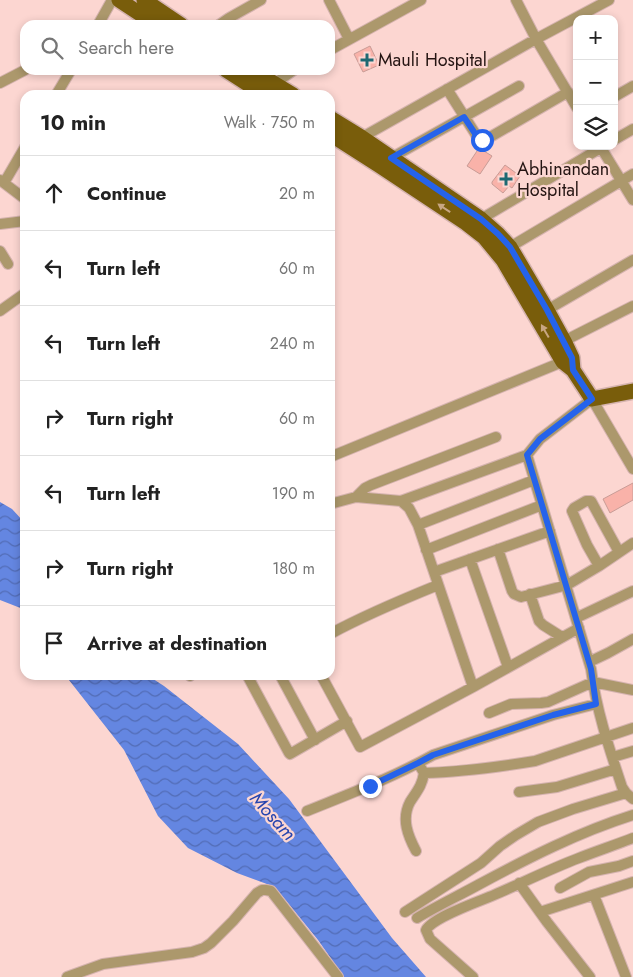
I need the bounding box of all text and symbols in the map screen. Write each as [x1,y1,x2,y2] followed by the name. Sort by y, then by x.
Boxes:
[573,15,618,150] map controls
[573,15,618,60] button: +
[20,20,335,75] search box
[38,34,66,62] icon: search
[78,34,174,61] text: Search here
[378,47,487,73] place label: Mauli Hospital
[360,53,374,67] marker: Mauli Hospital
[573,60,618,105] button: −
[573,105,618,150] button: layers
[40,108,106,138] text: 10 min
[224,111,315,134] text: Walk · 750 m
[471,129,494,152] route start
[517,156,609,203] place label: Abhinandan Hospital
[499,172,513,186] marker: Abhinandan Hospital
[40,179,68,207] icon: ahead
[87,180,166,207] text: Continue
[279,182,315,205] text: 20 m
[437,203,450,213] one-way arrow
[40,254,68,282] icon: left
[87,255,160,282] text: Turn left
[279,257,315,280] text: 60 m
[541,325,550,338] one-way arrow
[40,329,68,357] icon: left
[87,330,160,357] text: Turn left
[270,332,315,355] text: 240 m
[40,404,68,432] icon: right
[87,405,173,432] text: Turn right
[279,407,315,430] text: 60 m
[40,479,68,507] icon: left
[87,480,160,507] text: Turn left
[272,482,315,505] text: 190 m
[40,554,68,582] icon: right
[87,555,173,582] text: Turn right
[272,557,315,580] text: 180 m
[40,629,68,657] icon: arrive
[87,630,267,657] text: Arrive at destination
[359,775,382,798] route end
[244,786,302,846] water label: Mosam

